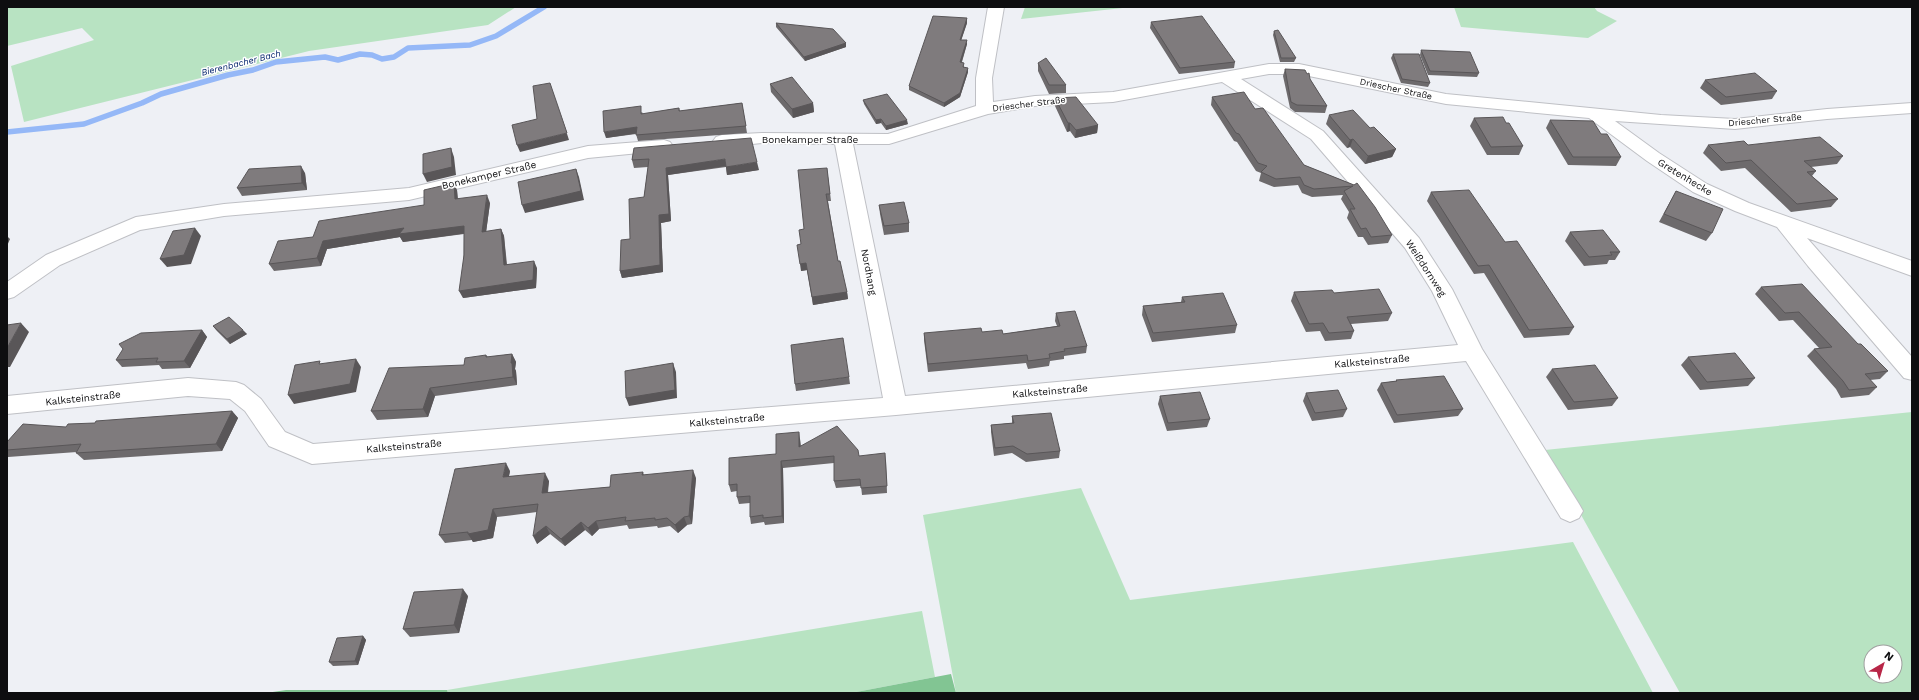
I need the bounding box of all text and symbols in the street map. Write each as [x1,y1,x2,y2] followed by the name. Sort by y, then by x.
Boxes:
[200,48,282,78] water label: Bierenbacher Bach
[1359,76,1433,102] street label: Driescher Straße
[992,95,1066,113] street label: Driescher Straße
[1728,112,1802,128] street label: Driescher Straße
[762,134,859,145] street label: Bonekamper Straße
[1656,156,1714,198] street label: Gretenhecke
[441,159,538,191] street label: Bonekamper Straße
[1404,237,1449,299] street label: Weißdornweg
[859,248,879,297] street label: Nordhang
[1334,352,1410,370] street label: Kalksteinstraße
[1012,382,1088,400] street label: Kalksteinstraße
[45,389,121,407] street label: Kalksteinstraße
[689,411,765,429] street label: Kalksteinstraße
[366,437,442,455] street label: Kalksteinstraße
[1863,644,1903,684] north arrow
[1882,649,1896,664] text: N

